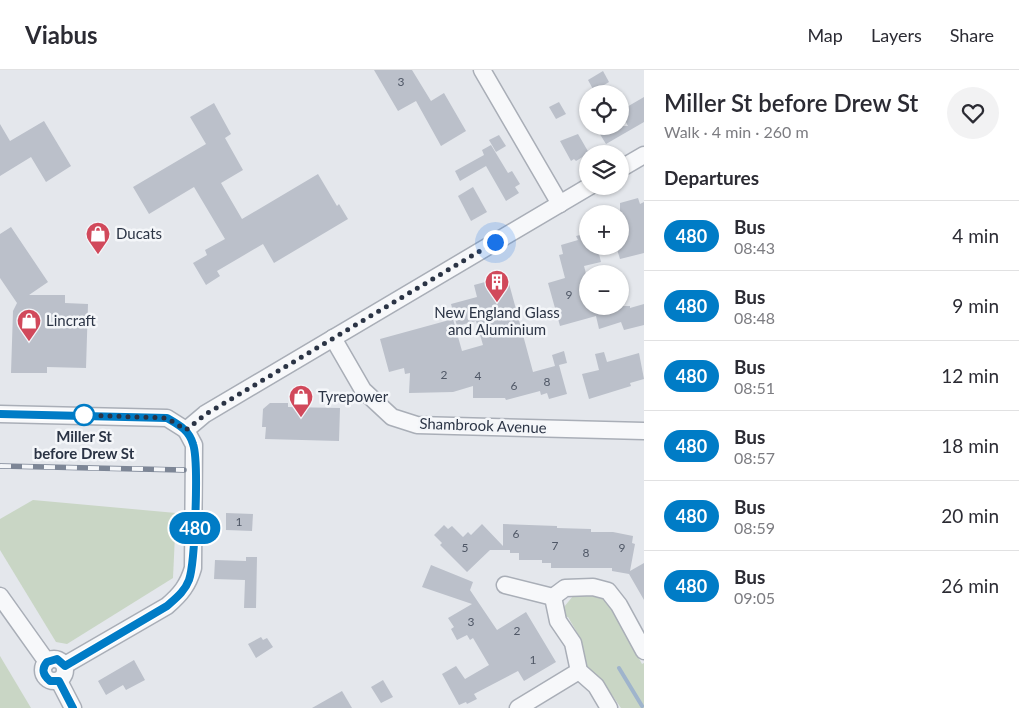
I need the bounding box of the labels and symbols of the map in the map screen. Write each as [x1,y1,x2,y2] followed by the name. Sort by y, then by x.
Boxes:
[398,74,405,89] house number: 3
[85,221,111,255] shop icon: Ducats
[116,224,162,242] place label: Ducats
[483,230,508,255] your location
[484,269,510,303] building icon: New England Glass and Aluminium
[566,287,573,302] house number: 9
[434,303,560,338] place label: New England Glass and Aluminium
[16,308,42,342] shop icon: Lincraft
[46,311,97,329] place label: Lincraft
[441,367,448,382] house number: 2
[475,368,482,383] house number: 4
[544,374,551,389] house number: 8
[511,378,518,393] house number: 6
[288,384,314,418] shop icon: Tyrepower
[318,387,389,405] place label: Tyrepower
[73,404,95,426] marker: Miller St before Drew St
[419,414,547,436] street label: Shambrook Avenue
[34,427,135,462] place label: Miller St before Drew St
[166,512,224,544] line badge: 480
[236,514,243,529] house number: 1
[513,526,520,541] house number: 6
[552,538,559,553] house number: 7
[462,540,469,555] house number: 5
[619,540,626,555] house number: 9
[583,545,590,560] house number: 8
[468,614,475,629] house number: 3
[514,623,521,638] house number: 2
[530,652,537,667] house number: 1

